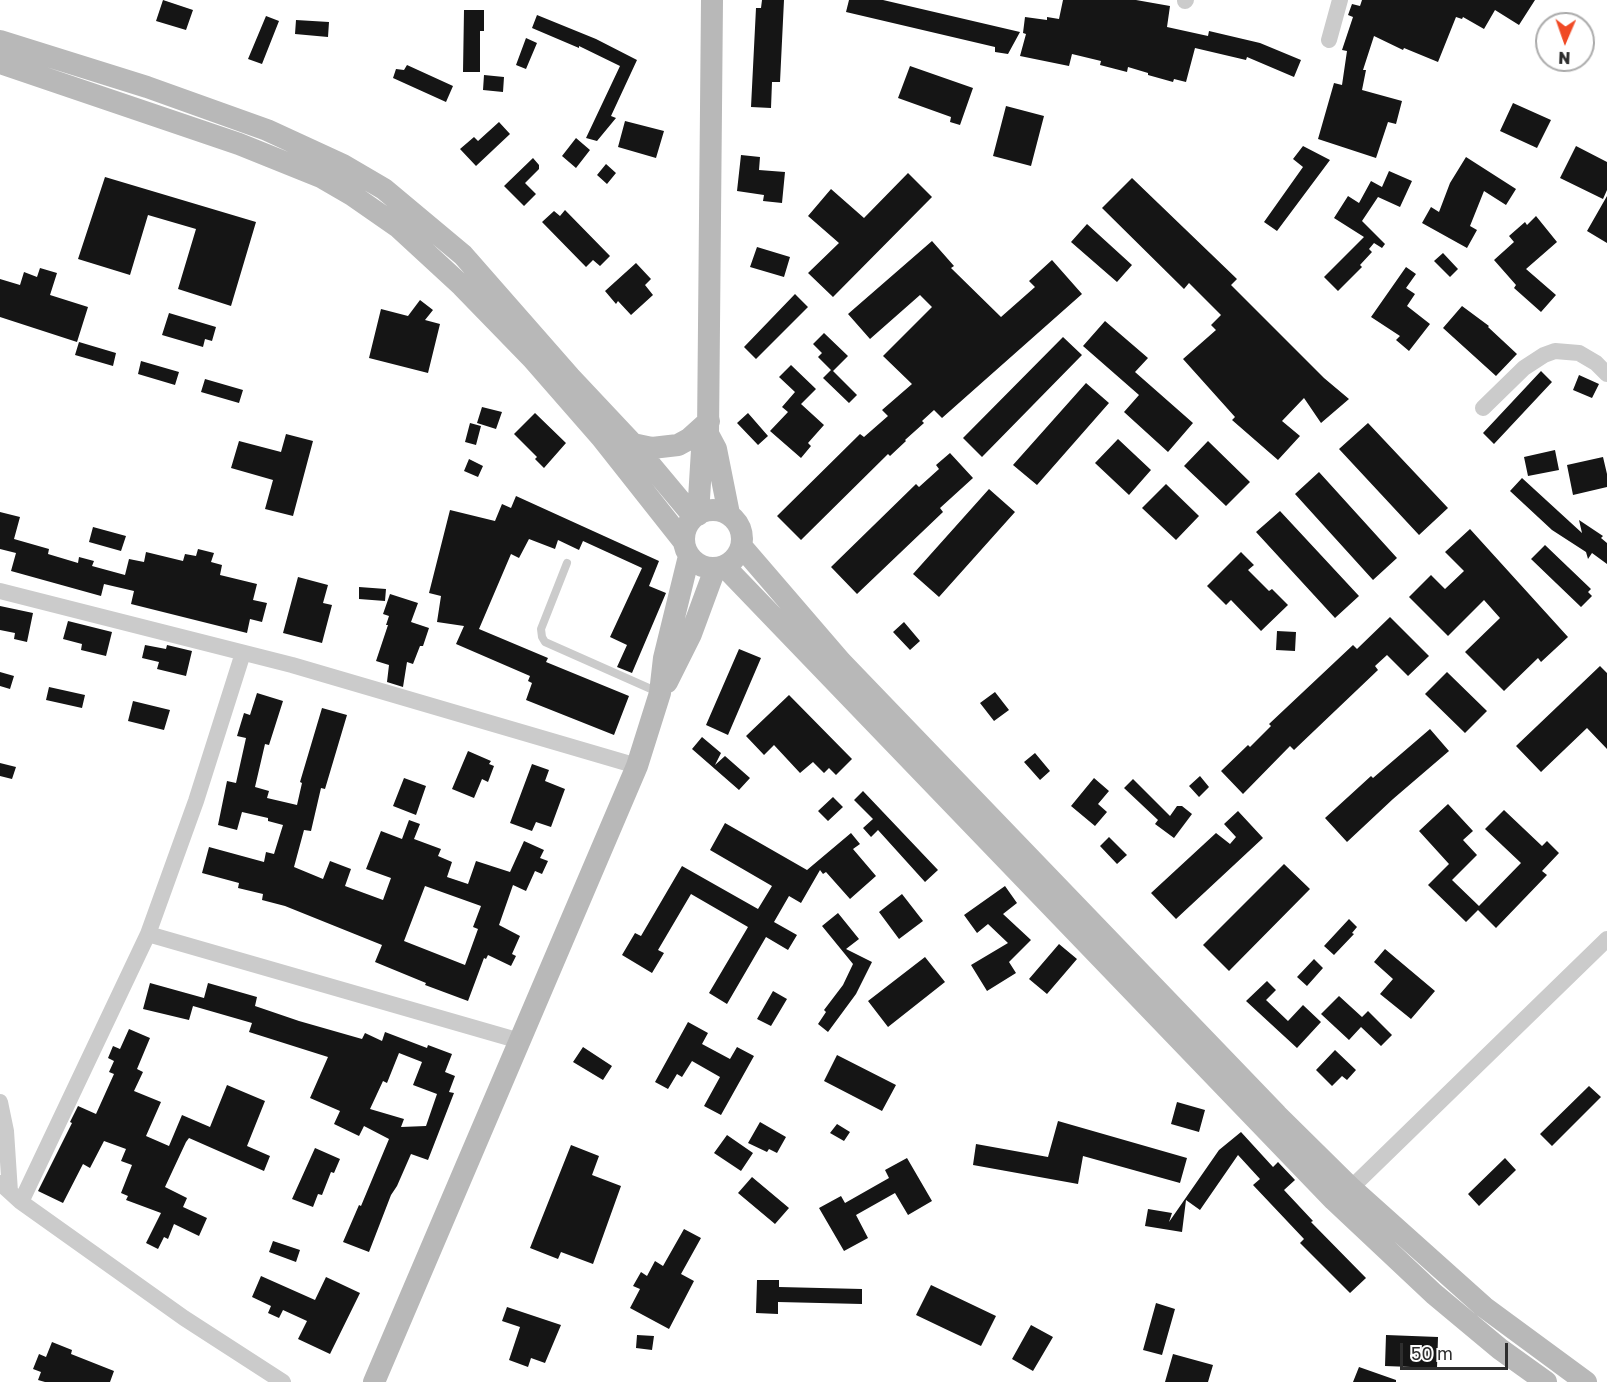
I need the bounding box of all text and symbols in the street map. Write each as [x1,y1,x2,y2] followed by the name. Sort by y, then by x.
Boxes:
[1535,12,1595,72] north arrow
[1558,48,1571,68] text: N
[1403,1331,1511,1369] scale bar
[1411,1342,1453,1364] text: 50 m

